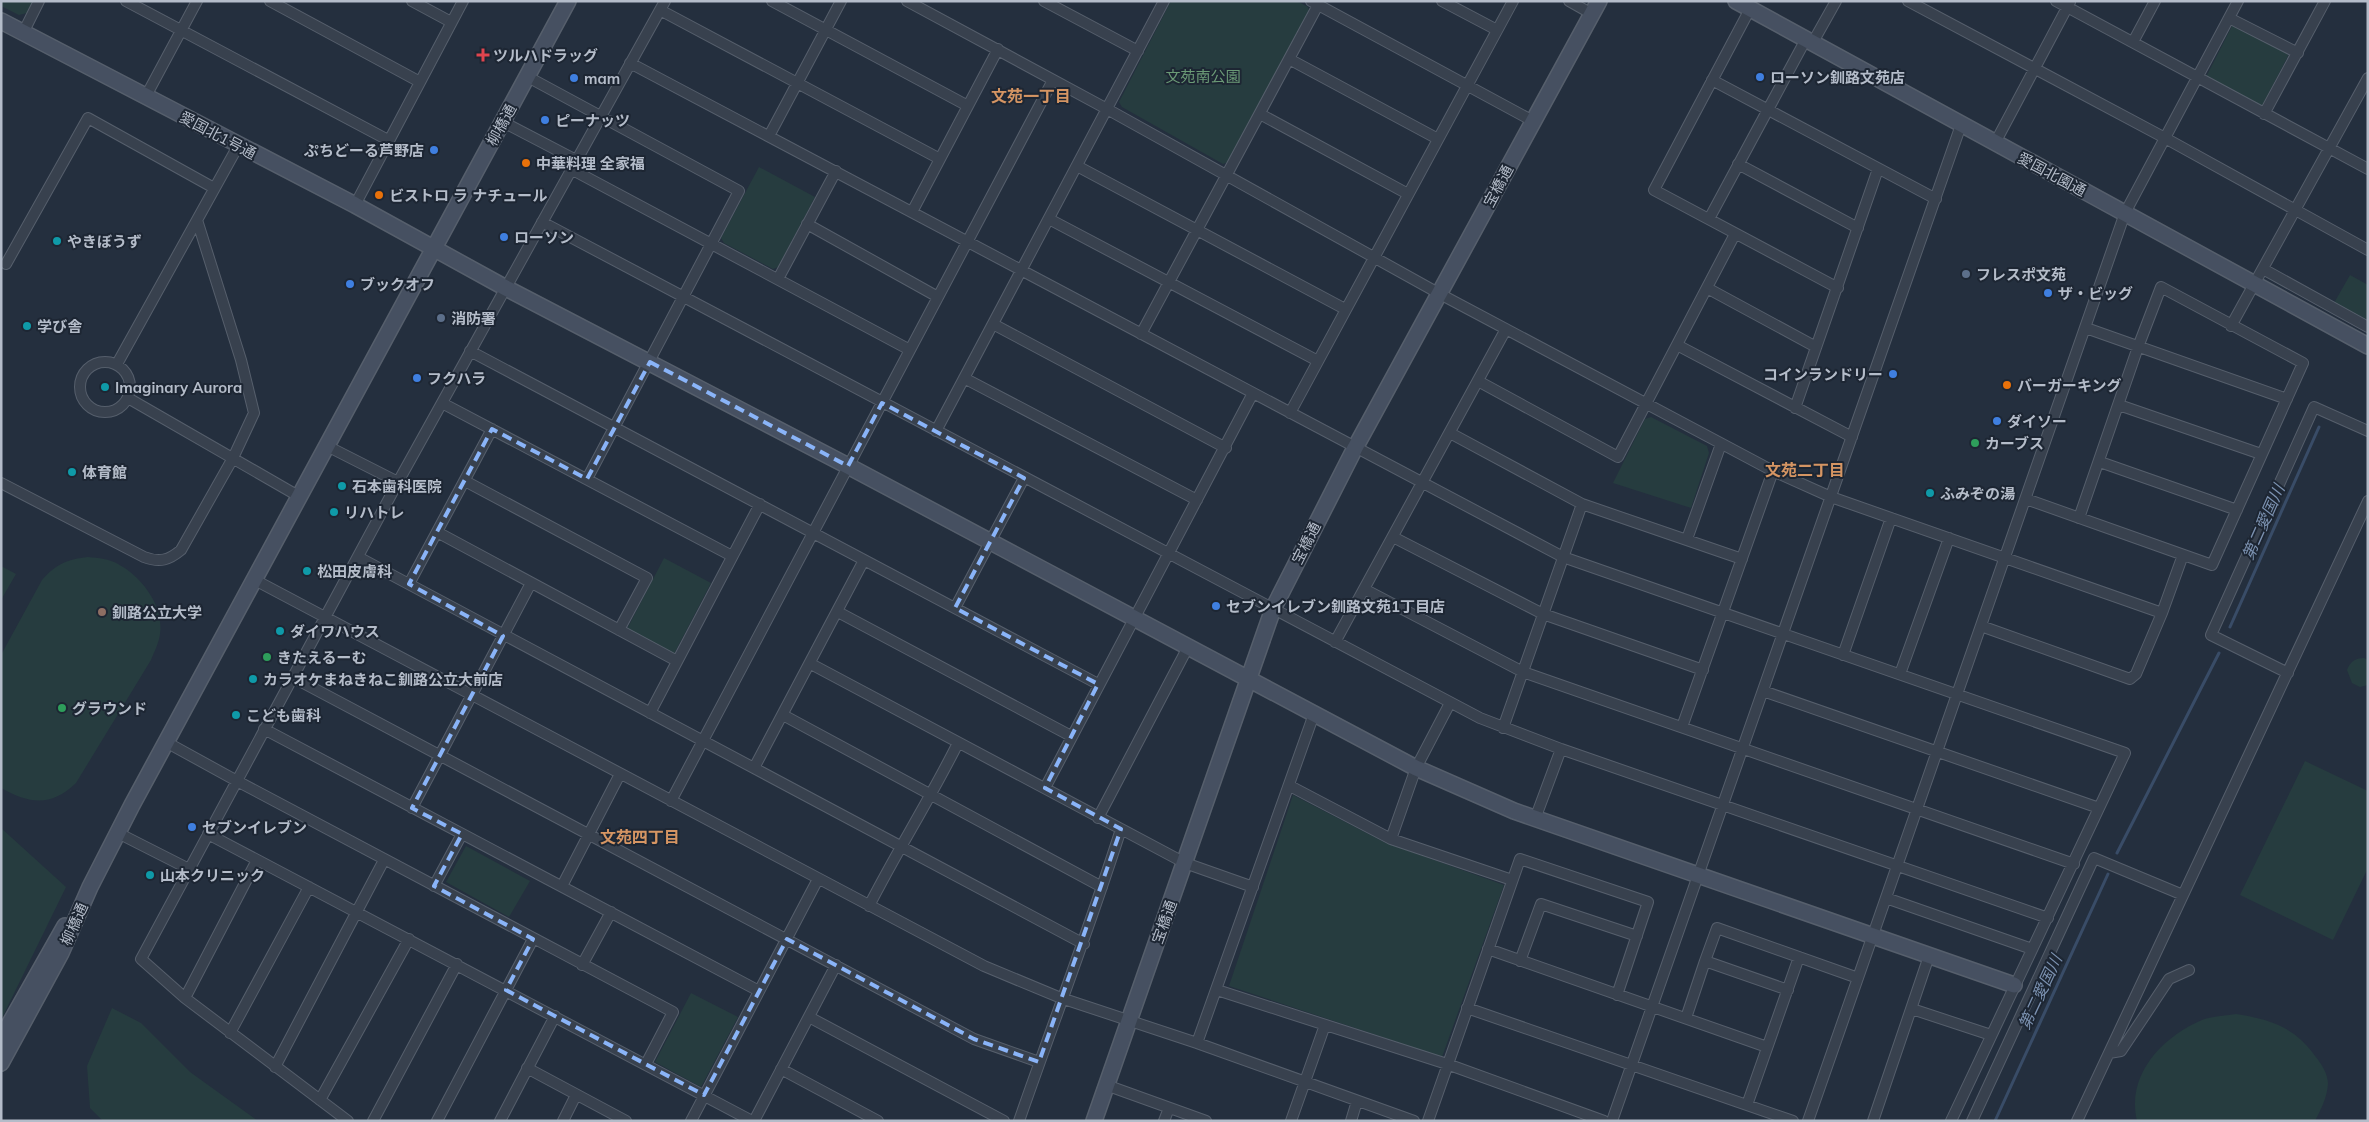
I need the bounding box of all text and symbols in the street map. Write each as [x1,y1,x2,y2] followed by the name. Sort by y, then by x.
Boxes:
[493,46,598,65] place label: ツルハドラッグ
[477,49,489,61] marker: ツルハドラッグ
[1165,67,1241,86] park label: 文苑南公園
[1770,68,1905,87] place label: ローソン釧路文苑店
[584,69,620,88] place label: mam
[1754,71,1766,83] marker: ローソン釧路文苑店
[568,72,580,84] marker: mam
[991,86,1071,106] district label: 文苑一丁目
[482,101,520,149] street label: 柳橋通
[176,107,260,163] street label: 愛国北1号通
[555,111,630,130] place label: ピーナッツ
[539,114,551,126] marker: ピーナッツ
[304,141,424,160] place label: ぷちどーる芦野店
[428,144,440,156] marker: ぷちどーる芦野店
[2014,148,2090,200] street label: 愛国北園通
[536,154,645,173] place label: 中華料理 全家福
[520,157,532,169] marker: 中華料理 全家福
[1479,162,1517,210] street label: 宝橋通
[389,186,547,205] place label: ビストロ ラ ナチュール
[373,189,385,201] marker: ビストロ ラ ナチュール
[514,228,574,247] place label: ローソン
[498,231,510,243] marker: ローソン
[67,232,142,251] place label: やきぼうず
[51,235,63,247] marker: やきぼうず
[1976,265,2066,284] place label: フレスポ文苑
[1960,268,1972,280] marker: フレスポ文苑
[360,275,435,294] place label: ブックオフ
[344,278,356,290] marker: ブックオフ
[2058,284,2133,303] place label: ザ・ビッグ
[2042,287,2054,299] marker: ザ・ビッグ
[451,309,496,328] place label: 消防署
[435,312,447,324] marker: 消防署
[37,317,83,336] place label: 学び舎
[21,320,33,332] marker: 学び舎
[1763,365,1883,384] place label: コインランドリー
[1887,368,1899,380] marker: コインランドリー
[427,369,486,388] place label: フクハラ
[411,372,423,384] marker: フクハラ
[2017,376,2122,395] place label: バーガーキング
[115,378,242,397] place label: Imaginary Aurora
[2001,379,2013,391] marker: バーガーキング
[99,381,111,393] marker: Imaginary Aurora
[2007,412,2067,431] place label: ダイソー
[1991,415,2003,427] marker: ダイソー
[1985,434,2044,453] place label: カーブス
[1969,437,1981,449] marker: カーブス
[1765,460,1845,480] district label: 文苑二丁目
[82,463,127,482] place label: 体育館
[66,466,78,478] marker: 体育館
[352,477,442,496] place label: 石本歯科医院
[336,480,348,492] marker: 石本歯科医院
[2238,480,2289,563] water label: 第二愛国川
[1940,484,2015,503] place label: ふみぞの湯
[1924,487,1936,499] marker: ふみぞの湯
[344,503,404,522] place label: リハトレ
[328,506,340,518] marker: リハトレ
[1287,519,1325,567] street label: 宝橋通
[317,562,392,581] place label: 松田皮膚科
[301,565,313,577] marker: 松田皮膚科
[1226,597,1445,616] place label: セブンイレブン釧路文苑1丁目店
[1210,600,1222,612] marker: セブンイレブン釧路文苑1丁目店
[112,603,202,622] place label: 釧路公立大学
[96,606,108,618] marker: 釧路公立大学
[290,622,380,641] place label: ダイワハウス
[274,625,286,637] marker: ダイワハウス
[277,648,367,667] place label: きたえるーむ
[261,651,273,663] marker: きたえるーむ
[263,670,503,689] place label: カラオケまねきねこ釧路公立大前店
[247,673,259,685] marker: カラオケまねきねこ釧路公立大前店
[72,699,147,718] place label: グラウンド
[56,702,68,714] marker: グラウンド
[246,706,321,725] place label: こども歯科
[230,709,242,721] marker: こども歯科
[202,818,307,837] place label: セブンイレブン
[186,821,198,833] marker: セブンイレブン
[600,827,680,847] district label: 文苑四丁目
[160,866,265,885] place label: 山本クリニック
[144,869,156,881] marker: 山本クリニック
[1147,898,1181,946] street label: 宝橋通
[56,900,92,948] street label: 柳橋通
[2014,950,2067,1032] water label: 第二愛国川

